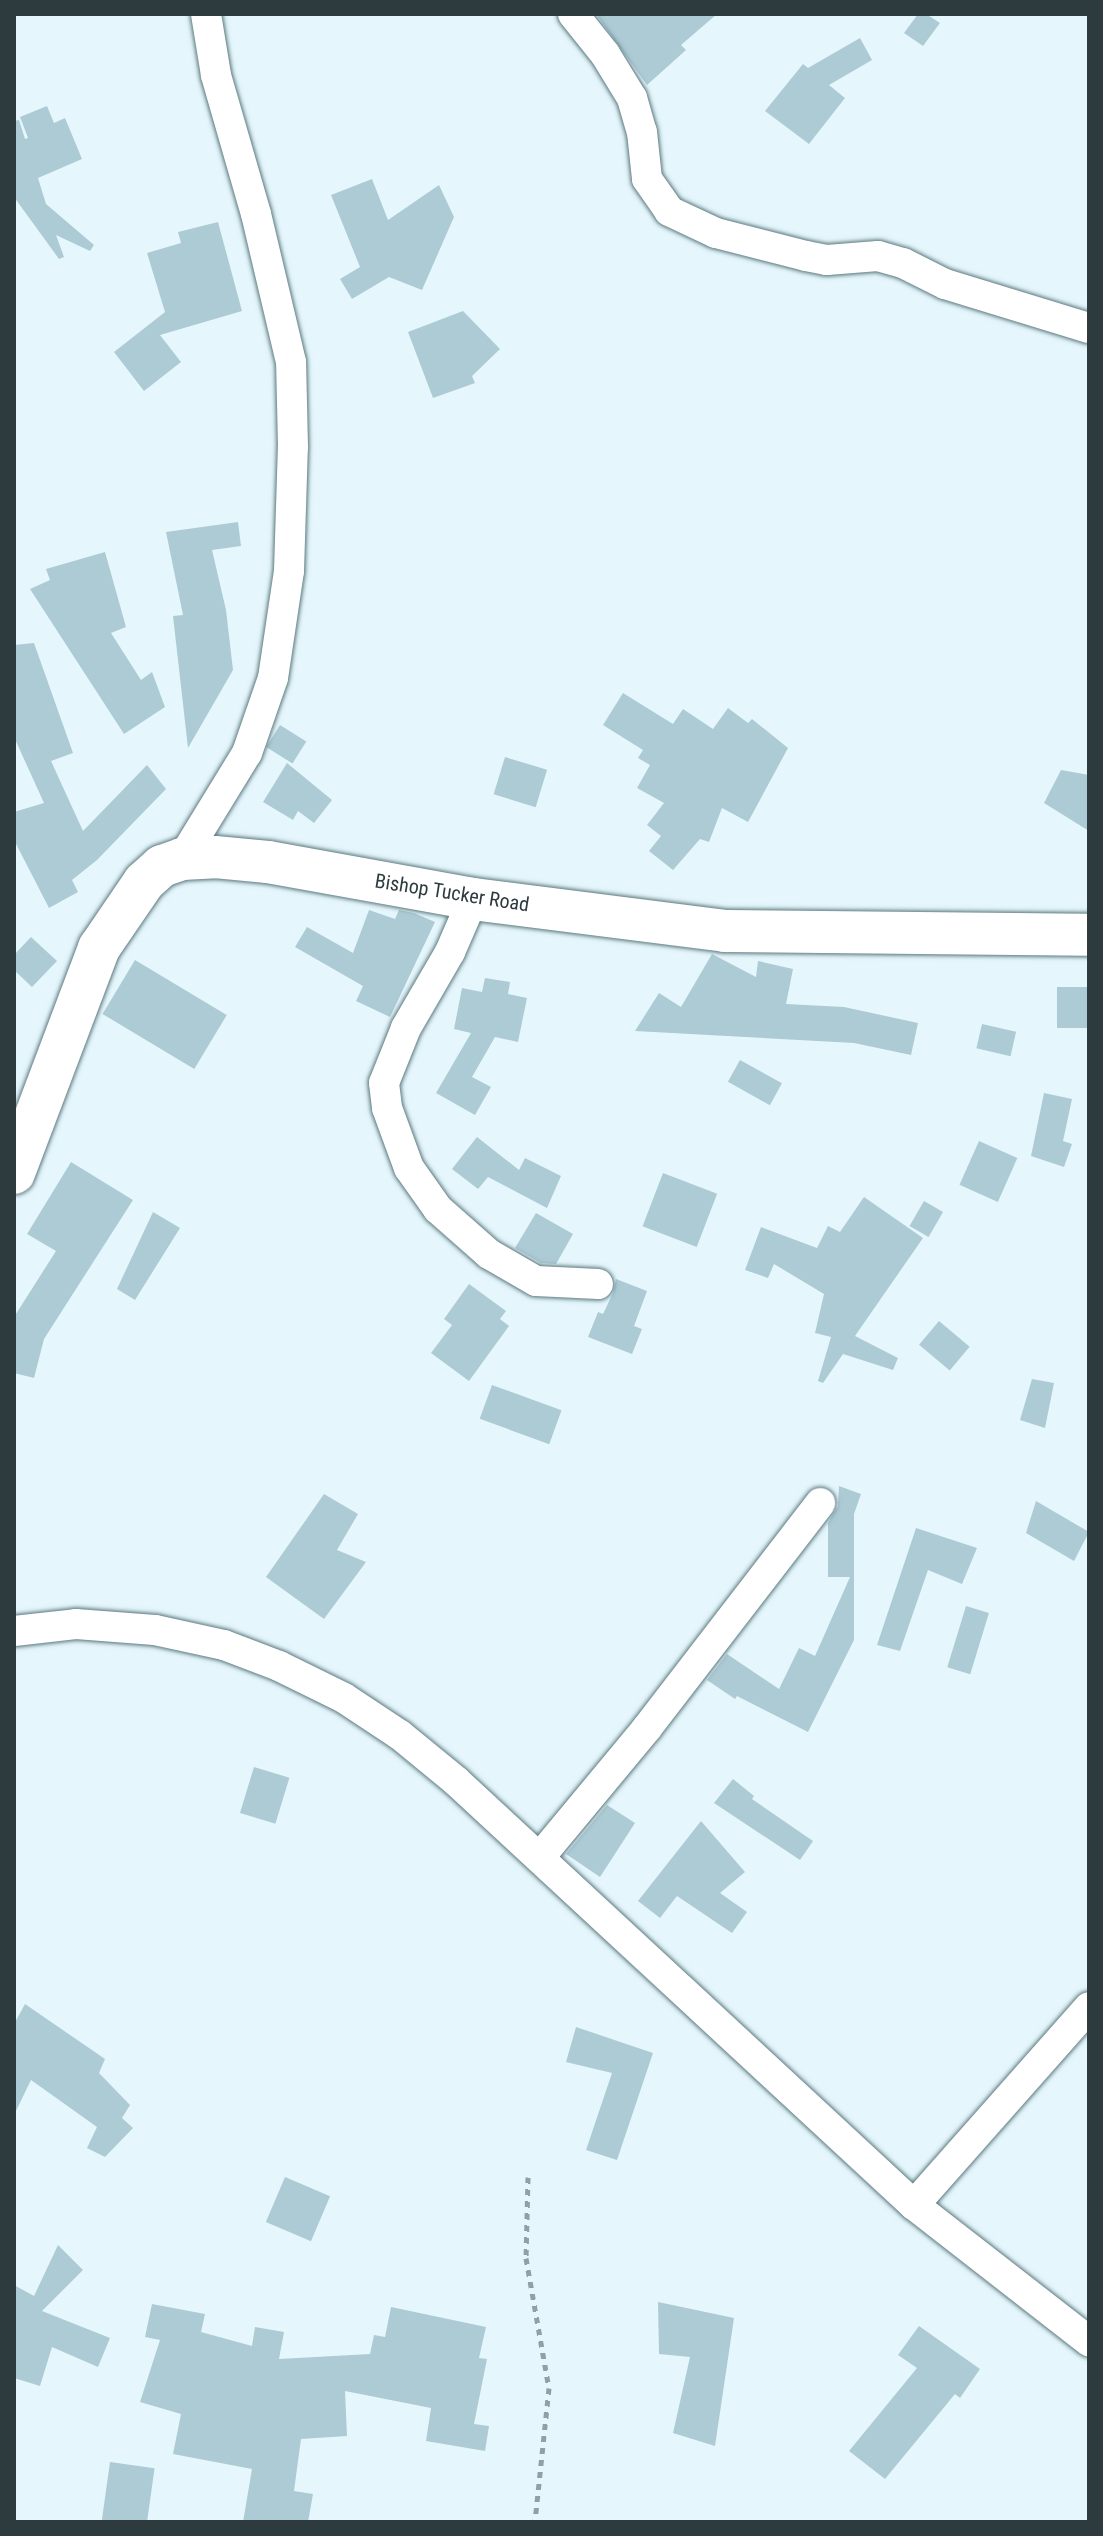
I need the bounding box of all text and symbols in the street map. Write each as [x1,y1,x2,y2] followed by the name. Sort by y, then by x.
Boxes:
[373,869,531,917] street label: Bishop Tucker Road

